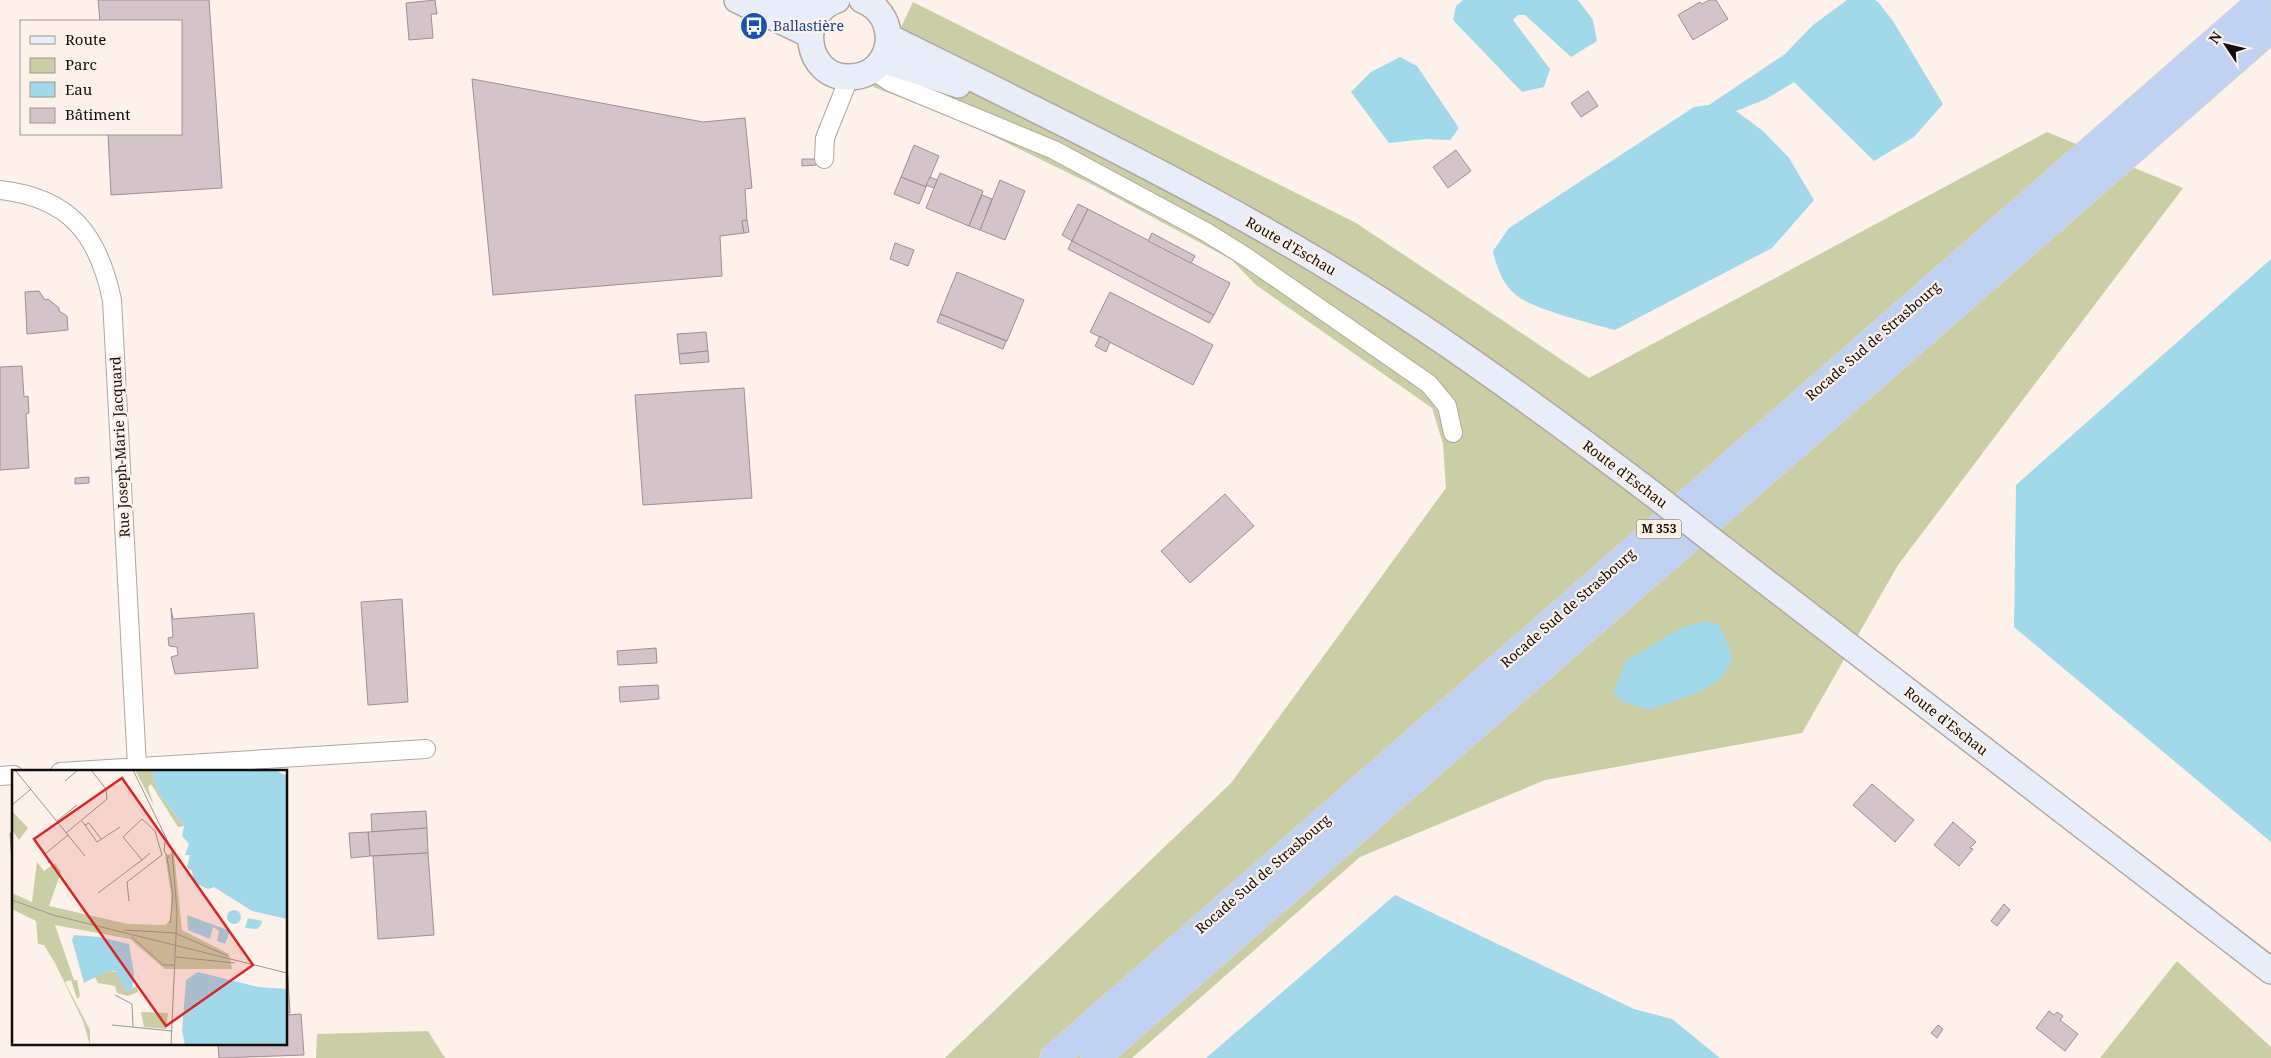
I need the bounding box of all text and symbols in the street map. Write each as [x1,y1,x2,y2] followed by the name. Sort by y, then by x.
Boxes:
[739,11,769,41] bus stop icon: Ballastière
[773,16,844,35] place label: Ballastière
[20,20,182,135] legend
[2201,20,2251,70] north arrow
[2204,27,2226,47] text: N
[65,29,106,49] text: Route
[65,54,97,74] text: Parc
[65,79,93,99] text: Eau
[65,104,131,124] text: Bâtiment
[1243,212,1340,279] street label: Route d'Eschau
[1801,276,1945,405] street label: Rocade Sud de Strasbourg
[105,356,134,538] street label: Rue Joseph-Marie Jacquard
[1579,435,1672,512] street label: Route d'Eschau
[1636,520,1682,538] road number: M 353
[1496,543,1640,672] street label: Rocade Sud de Strasbourg
[1900,682,1992,759] street label: Route d'Eschau
[12,770,288,1046] inset map
[1191,809,1335,938] street label: Rocade Sud de Strasbourg

